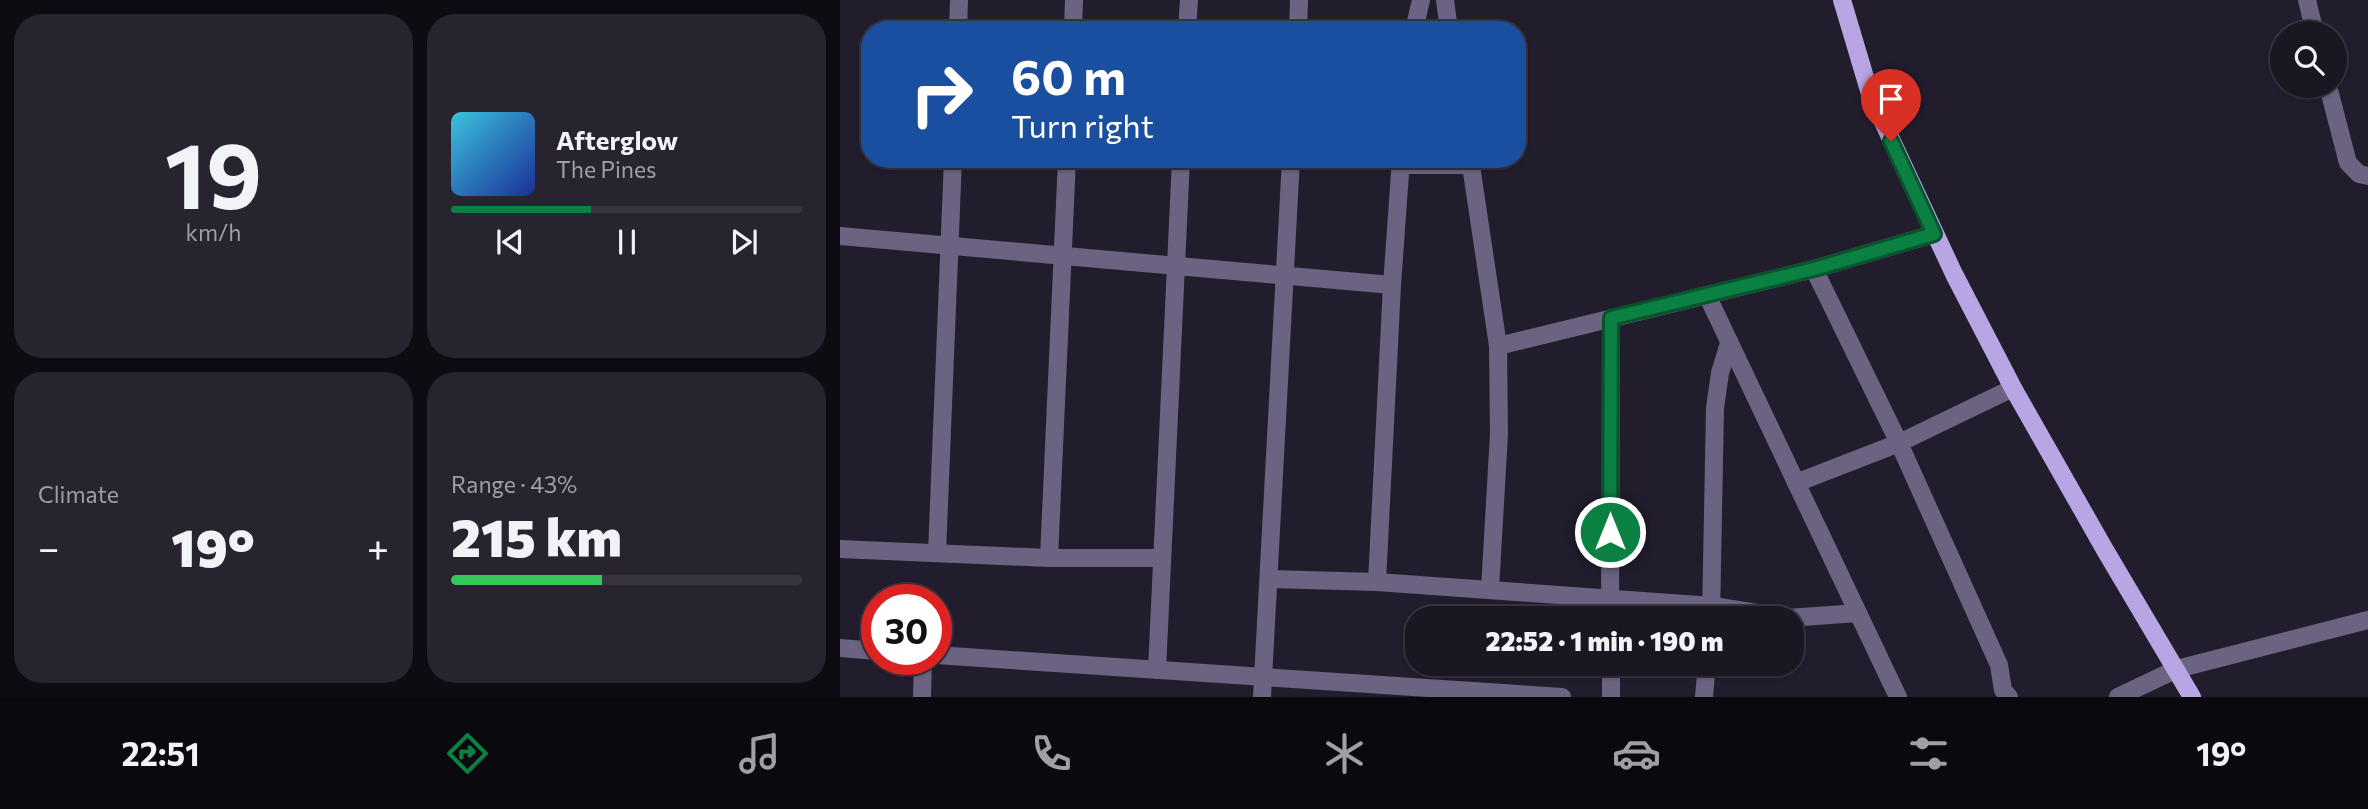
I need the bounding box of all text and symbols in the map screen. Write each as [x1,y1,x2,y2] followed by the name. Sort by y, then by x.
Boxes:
[2270,21,2347,98] map controls
[2270,21,2347,98] button: search
[1011,45,1126,105] text: 60 m
[896,49,987,140] icon: right
[1861,69,1921,141] pin
[1872,80,1910,118] icon: arrive
[1011,105,1154,145] text: Turn right
[165,116,262,228] text: 19
[556,124,678,155] text: Afterglow
[556,155,657,183] text: The Pines
[186,218,241,246] text: km/h
[491,223,529,261] icon: previous
[608,223,646,261] icon: pause
[725,223,763,261] icon: next
[451,470,577,498] text: Range · 43%
[38,480,119,508] text: Climate
[1573,495,1647,569] position arrow
[451,504,622,568] text: 215 km
[171,514,255,578] text: 19°
[38,523,60,570] text: −
[367,523,389,570] text: +
[861,584,952,675] speed limit sign: 30
[1486,625,1723,656] text: 22:52 · 1 min · 190 m
[443,729,492,778] icon: directions
[735,729,784,778] icon: music
[1027,729,1076,778] icon: phone
[1320,729,1369,778] icon: climate
[1612,729,1661,778] icon: car
[1904,729,1953,778] icon: filters
[122,733,200,773] text: 22:51
[2196,733,2246,773] text: 19°

